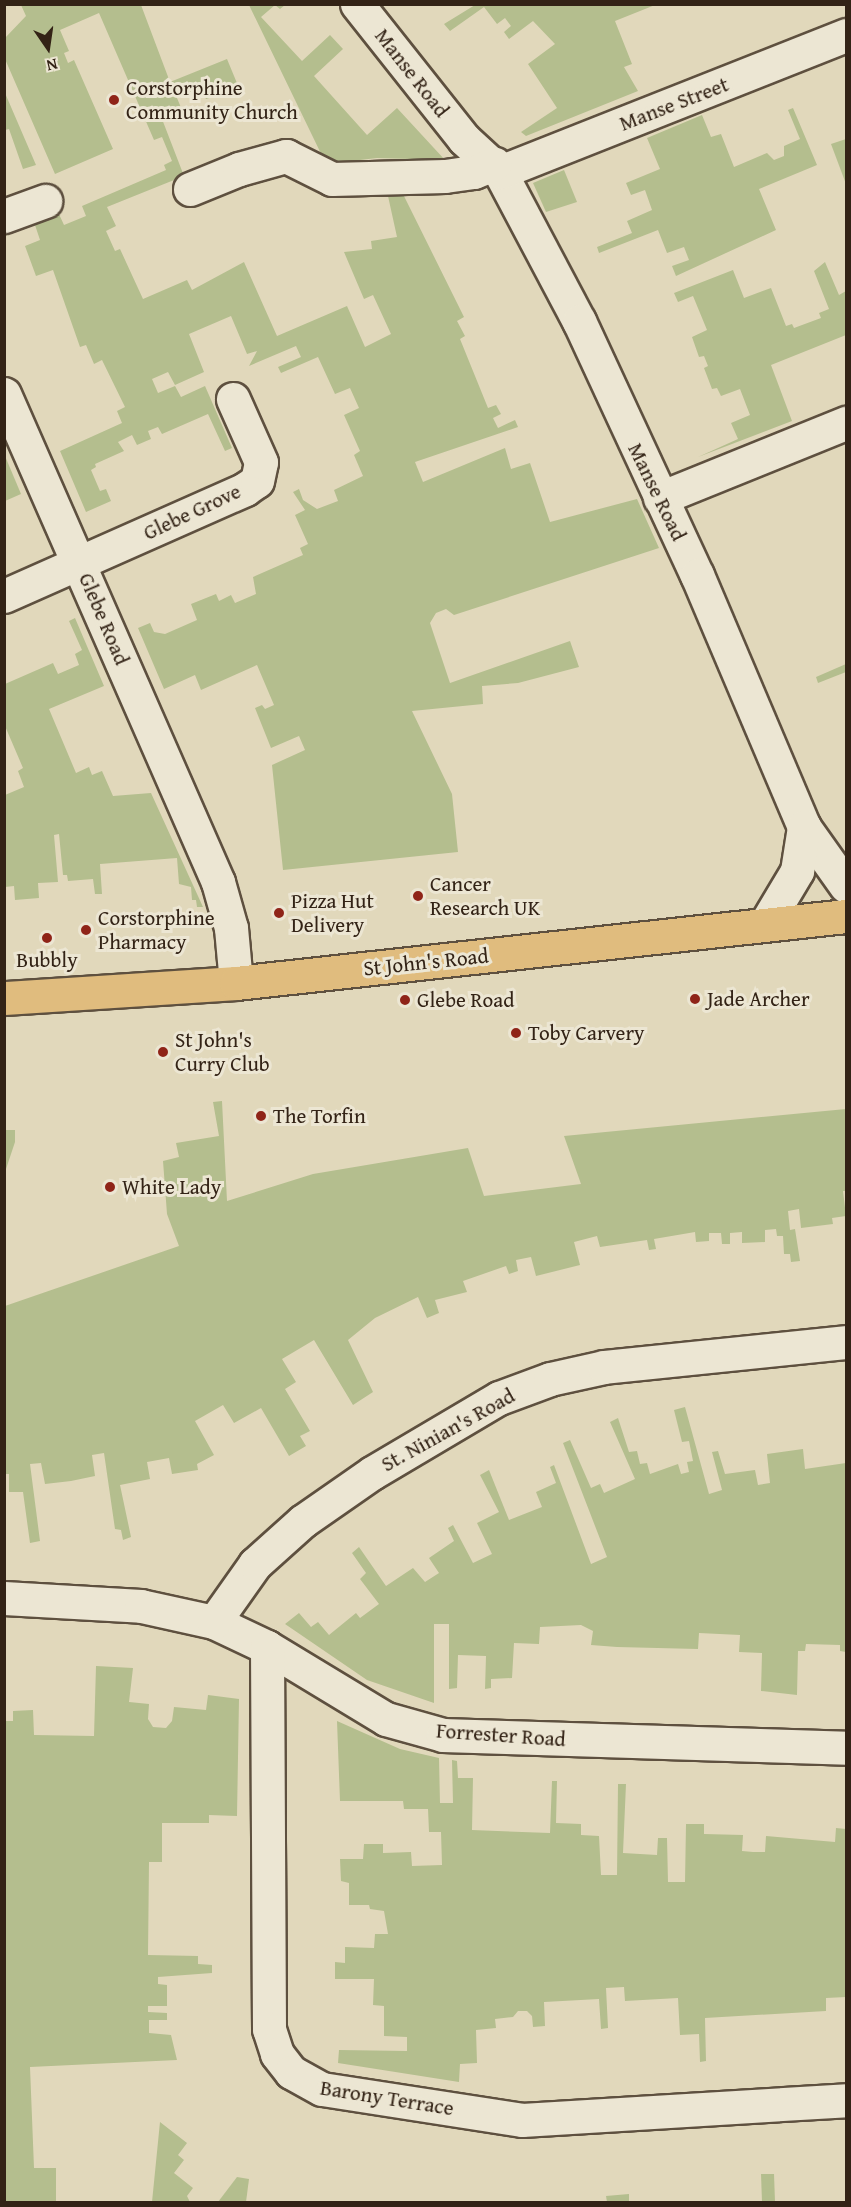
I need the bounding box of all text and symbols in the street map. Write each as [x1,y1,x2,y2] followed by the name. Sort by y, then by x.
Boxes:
[18,18,78,78] north arrow
[370,24,454,122] street label: Manse Road
[44,53,60,78] text: N
[616,72,732,136] street label: Manse Street
[126,75,298,125] place label: Corstorphine Community Church
[107,93,121,107] marker: Corstorphine Community Church
[623,439,691,545] street label: Manse Road
[139,479,245,545] street label: Glebe Grove
[73,569,135,669] street label: Glebe Road
[430,871,540,921] place label: Cancer Research UK
[291,888,374,938] place label: Pizza Hut Delivery
[411,889,425,903] marker: Cancer Research UK
[98,905,215,955] place label: Corstorphine Pharmacy
[272,906,286,920] marker: Pizza Hut Delivery
[79,923,93,937] marker: Corstorphine Pharmacy
[40,931,54,945] marker: Bubbly
[362,943,490,981] street label: St John's Road
[16,947,78,973] place label: Bubbly
[707,986,810,1012] place label: Jade Archer
[417,987,514,1013] place label: Glebe Road
[688,992,702,1006] marker: Jade Archer
[398,993,412,1007] marker: Glebe Road
[528,1020,645,1046] place label: Toby Carvery
[509,1026,523,1040] marker: Toby Carvery
[175,1027,270,1077] place label: St John's Curry Club
[156,1045,170,1059] marker: St John's Curry Club
[273,1103,366,1129] place label: The Torfin
[254,1109,268,1123] marker: The Torfin
[122,1174,221,1200] place label: White Lady
[103,1180,117,1194] marker: White Lady
[377,1383,519,1477] street label: St. Ninian's Road
[435,1718,567,1752] street label: Forrester Road
[318,2075,456,2121] street label: Barony Terrace

